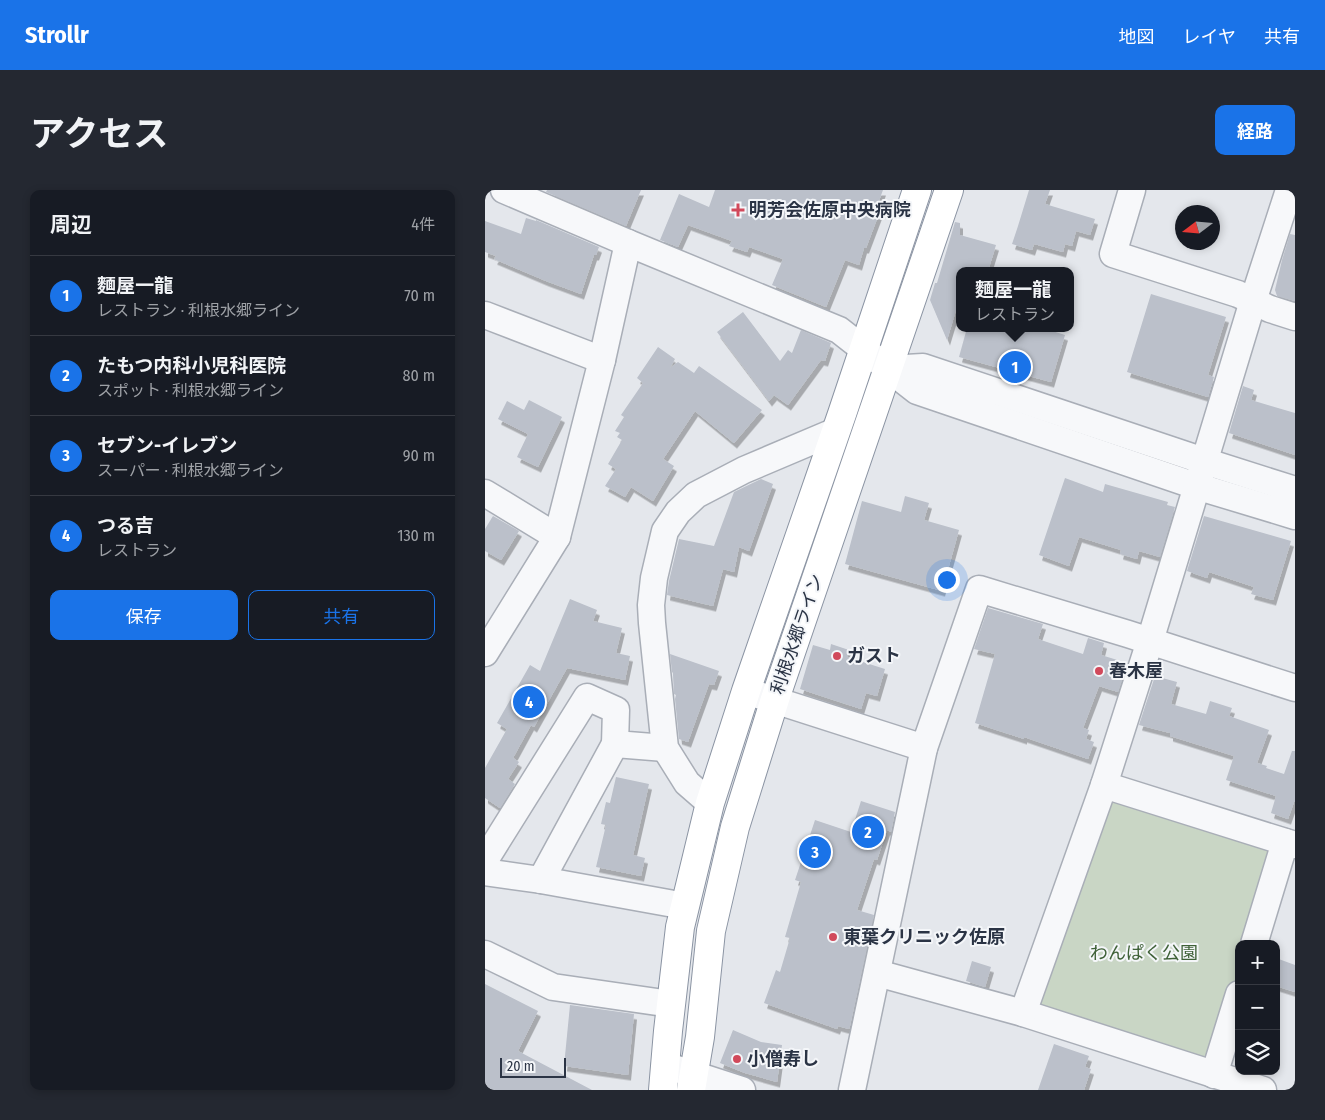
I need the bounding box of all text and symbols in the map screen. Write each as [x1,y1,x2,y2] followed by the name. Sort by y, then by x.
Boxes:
[25,21,89,49] text: Strollr
[1119,26,1155,48] text: 地図
[1183,26,1236,48] text: レイヤ
[1264,26,1300,48] text: 共有
[1215,105,1295,155] button: 経路
[30,113,168,155] text: アクセス
[749,199,911,221] place label: 明芳会佐原中央病院
[731,203,745,217] marker: 明芳会佐原中央病院
[1175,205,1220,250] north arrow
[50,212,92,238] text: 周辺
[411,215,435,234] text: 4件
[956,267,1074,332] popup
[97,274,173,297] text: 麵屋一龍
[975,278,1051,301] text: 麵屋一龍
[63,286,69,305] text: 1
[404,286,435,305] text: 70 m
[97,301,300,320] text: レストラン · 利根水郷ライン
[975,305,1055,324] text: レストラン
[999,348,1031,386] pin: 1
[97,354,286,377] text: たもつ内科小児科医院
[62,366,70,385] text: 2
[403,366,435,385] text: 80 m
[97,381,284,400] text: スポット · 利根水郷ライン
[97,434,237,457] text: セブン-イレブン
[62,446,70,465] text: 3
[403,446,435,465] text: 90 m
[97,461,284,480] text: スーパー · 利根水郷ライン
[97,514,154,537] text: つる吉
[62,526,70,545] text: 4
[397,526,435,545] text: 130 m
[97,541,177,560] text: レストラン
[934,567,960,593] your location
[766,571,828,697] street label: 利根水郷ライン
[50,590,238,640] button: 保存
[248,590,435,640] button: 共有
[847,645,901,667] place label: ガスト
[831,650,843,662] marker: ガスト
[1109,660,1163,682] place label: 春木屋
[1093,665,1105,677] marker: 春木屋
[513,683,545,721] pin: 4
[852,813,884,851] pin: 2
[799,833,831,871] pin: 3
[843,926,1005,948] place label: 東葉クリニック佐原
[827,931,839,943] marker: 東葉クリニック佐原
[1235,940,1280,1075] map controls
[1235,940,1280,985] button: +
[1090,942,1198,964] park label: わんぱく公園
[1235,985,1280,1030] button: −
[1235,1030,1280,1075] button: layers
[747,1048,819,1070] place label: 小僧寿し
[731,1053,743,1065] marker: 小僧寿し
[500,1055,566,1078] scale bar
[507,1058,535,1075] text: 20 m

